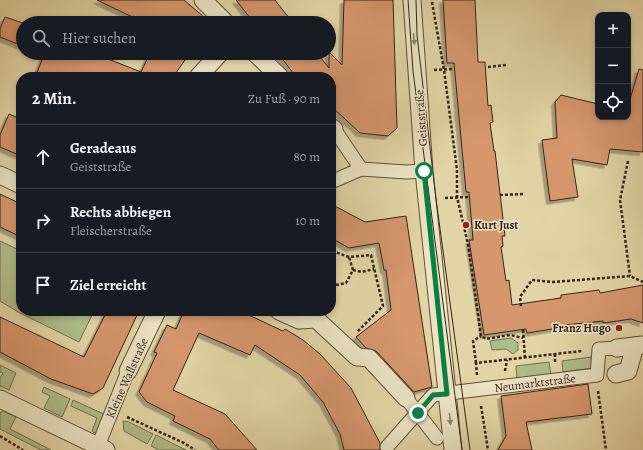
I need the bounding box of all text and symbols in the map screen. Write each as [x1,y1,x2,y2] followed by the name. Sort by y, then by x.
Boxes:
[595,12,631,120] map controls
[595,12,631,48] button: +
[16,16,336,60] search box
[30,27,52,49] icon: search
[62,28,136,48] text: Hier suchen
[411,33,417,45] one-way arrow
[595,48,631,84] button: −
[595,84,631,120] button: locate
[32,87,77,110] text: 2 Min.
[411,89,431,147] street label: Geiststraße
[248,90,320,107] text: Zu Fuß · 90 m
[70,138,136,158] text: Geradeaus
[32,146,54,168] icon: ahead
[293,148,320,165] text: 80 m
[70,158,131,175] text: Geiststraße
[415,162,433,180] route start
[70,202,171,222] text: Rechts abbiegen
[32,210,54,232] icon: right
[295,212,320,229] text: 10 m
[474,217,518,233] place label: Kurt Just
[461,220,471,230] marker: Kurt Just
[70,222,152,239] text: Fleischerstraße
[32,274,54,296] icon: arrive
[70,275,146,295] text: Ziel erreicht
[552,320,611,336] place label: Franz Hugo
[614,323,624,333] marker: Franz Hugo
[102,335,152,421] street label: Kleine Wallstraße
[493,370,577,396] street label: Neumarktstraße
[409,404,427,422] route end
[447,413,453,425] one-way arrow

